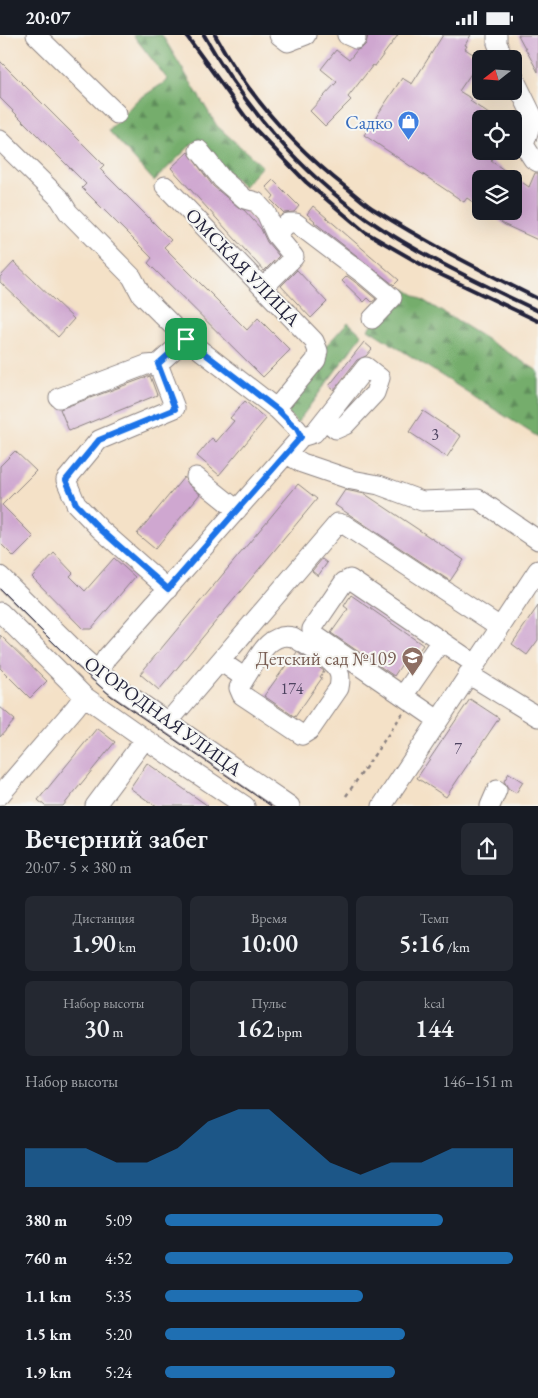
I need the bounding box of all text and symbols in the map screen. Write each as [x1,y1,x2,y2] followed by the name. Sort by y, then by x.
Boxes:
[25,5,71,30] text: 20:07
[472,50,522,100] north arrow
[472,50,522,220] map controls
[345,110,393,135] place label: Садко
[397,110,421,141] shop icon: Садко
[472,110,522,160] button: locate
[472,170,522,220] button: layers
[180,203,306,332] street label: ОМСКАЯ УЛИЦА
[165,318,207,360] pin
[172,325,200,353] icon: arrive
[431,424,439,445] house number: 3
[256,646,396,671] place label: Детский сад №109
[400,646,424,677] school or university icon: Детский сад №109
[79,650,247,782] street label: ОГОРОДНАЯ УЛИЦА
[280,678,304,699] house number: 174
[454,738,462,759] house number: 7
[25,820,208,856] text: Вечерний забег
[461,823,513,875] button: share
[25,857,132,878] text: 20:07 · 5 × 380 m
[72,909,135,927] text: Дистанция
[251,909,287,927] text: Время
[420,909,449,927] text: Темп
[71,927,116,959] text: 1.90
[240,927,298,959] text: 10:00
[399,927,444,959] text: 5:16
[116,938,136,956] text: km
[444,938,470,956] text: /km
[63,994,144,1012] text: Набор высоты
[251,994,287,1012] text: Пульс
[424,994,445,1012] text: kcal
[84,1012,110,1044] text: 30
[236,1012,274,1044] text: 162
[415,1012,454,1044] text: 144
[110,1023,123,1041] text: m
[274,1023,302,1041] text: bpm
[25,1071,118,1092] text: Набор высоты
[442,1071,513,1092] text: 146–151 m
[25,1210,67,1231] text: 380 m
[105,1210,132,1231] text: 5:09
[25,1248,67,1269] text: 760 m
[105,1248,132,1269] text: 4:52
[25,1286,71,1307] text: 1.1 km
[105,1286,132,1307] text: 5:35
[25,1324,71,1345] text: 1.5 km
[105,1324,132,1345] text: 5:20
[25,1362,71,1383] text: 1.9 km
[105,1362,132,1383] text: 5:24

